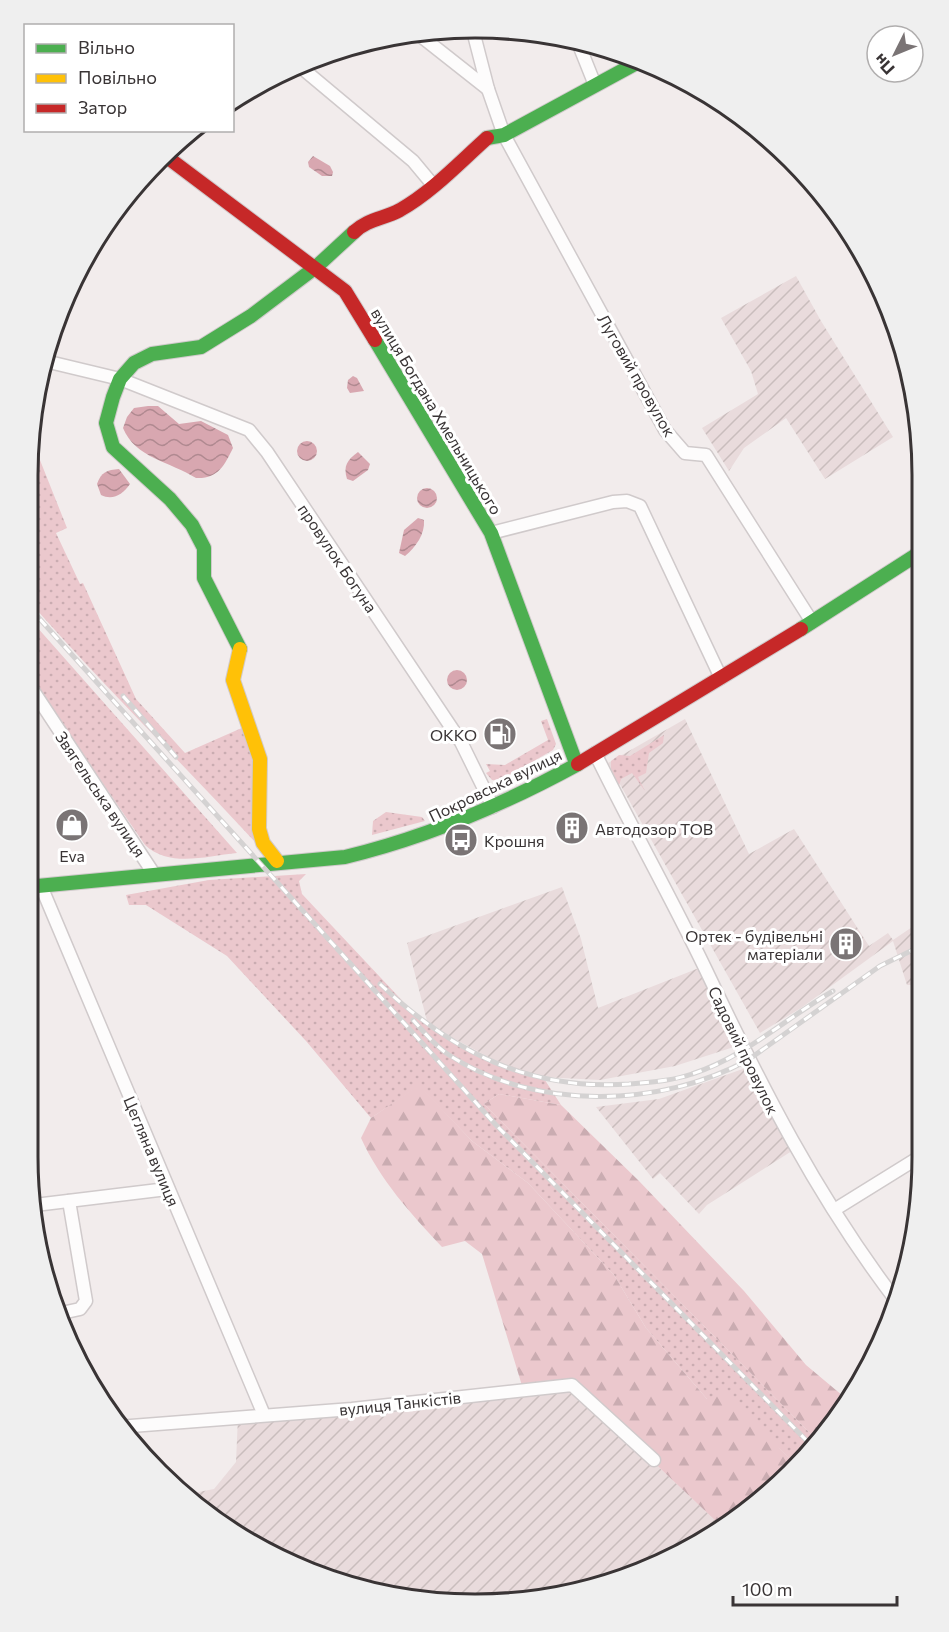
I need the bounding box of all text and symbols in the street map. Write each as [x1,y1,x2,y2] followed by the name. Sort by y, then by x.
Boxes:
[24,24,234,132] legend
[865,24,925,84] north arrow
[78,36,135,58] text: Вільно
[869,50,898,79] text: Пн
[78,66,157,88] text: Повільно
[78,96,127,118] text: Затор
[368,304,506,518] street label: вулиця Богдана Хмельницького
[594,310,680,440] street label: Луговий провулок
[295,500,381,616] street label: провулок Богуна
[482,716,518,752] fuel station icon: ОККО
[430,725,477,744] place label: ОККО
[52,728,150,860] street label: Звягельська вулиця
[425,744,565,826] street label: Покровська вулиця
[54,807,90,843] shop icon: Eva
[554,810,590,846] building icon: Автодозор ТОВ
[595,819,713,838] place label: Автодозор ТОВ
[443,822,479,858] bus stop icon: Крошня
[484,831,544,850] place label: Крошня
[59,846,85,865] place label: Eva
[685,926,823,963] place label: Ортек - будівельні матеріали
[828,926,864,962] building icon: Ортек - будівельні матеріали
[705,983,783,1117] street label: Садовий провулок
[120,1093,184,1209] street label: Цегляна вулиця
[338,1387,462,1419] street label: вулиця Танкістів
[733,1569,896,1607] scale bar
[742,1578,792,1600] text: 100 m

